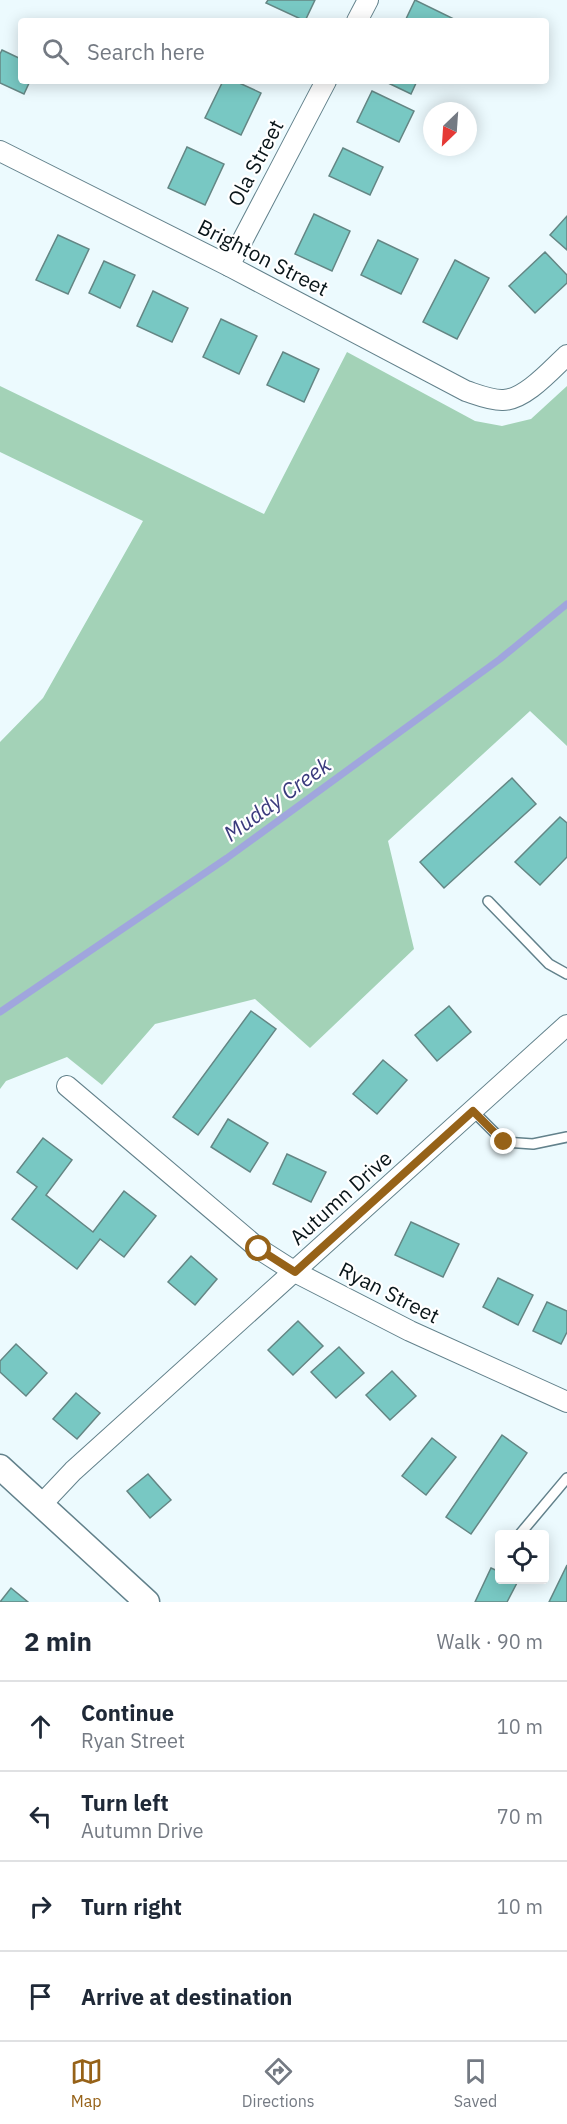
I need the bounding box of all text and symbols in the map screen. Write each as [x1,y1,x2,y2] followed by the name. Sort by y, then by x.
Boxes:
[18,18,549,84] search box
[39,35,72,68] icon: search
[87,37,205,66] text: Search here
[423,102,477,156] north arrow
[221,114,290,211] street label: Ola Street
[193,212,334,302] street label: Brighton Street
[217,749,337,847] water label: Muddy Creek
[490,1128,516,1154] route end
[283,1144,398,1251] street label: Autumn Drive
[245,1235,271,1261] route start
[334,1255,444,1329] street label: Ryan Street
[495,1530,549,1584] map controls
[495,1530,549,1584] button: locate
[24,1624,92,1658] text: 2 min
[437,1628,543,1655] text: Walk · 90 m
[81,1698,174,1727] text: Continue
[24,1710,57,1743] icon: ahead
[497,1713,543,1740] text: 10 m
[81,1727,185,1754] text: Ryan Street
[81,1788,169,1817] text: Turn left
[24,1800,57,1833] icon: left
[497,1803,543,1830] text: 70 m
[81,1817,204,1844] text: Autumn Drive
[24,1890,57,1923] icon: right
[81,1892,182,1921] text: Turn right
[497,1893,543,1920] text: 10 m
[24,1980,57,2013] icon: arrive
[81,1982,292,2011] text: Arrive at destination
[70,2055,103,2111] tab: Map
[242,2055,315,2111] tab: Directions
[454,2055,497,2111] tab: Saved

